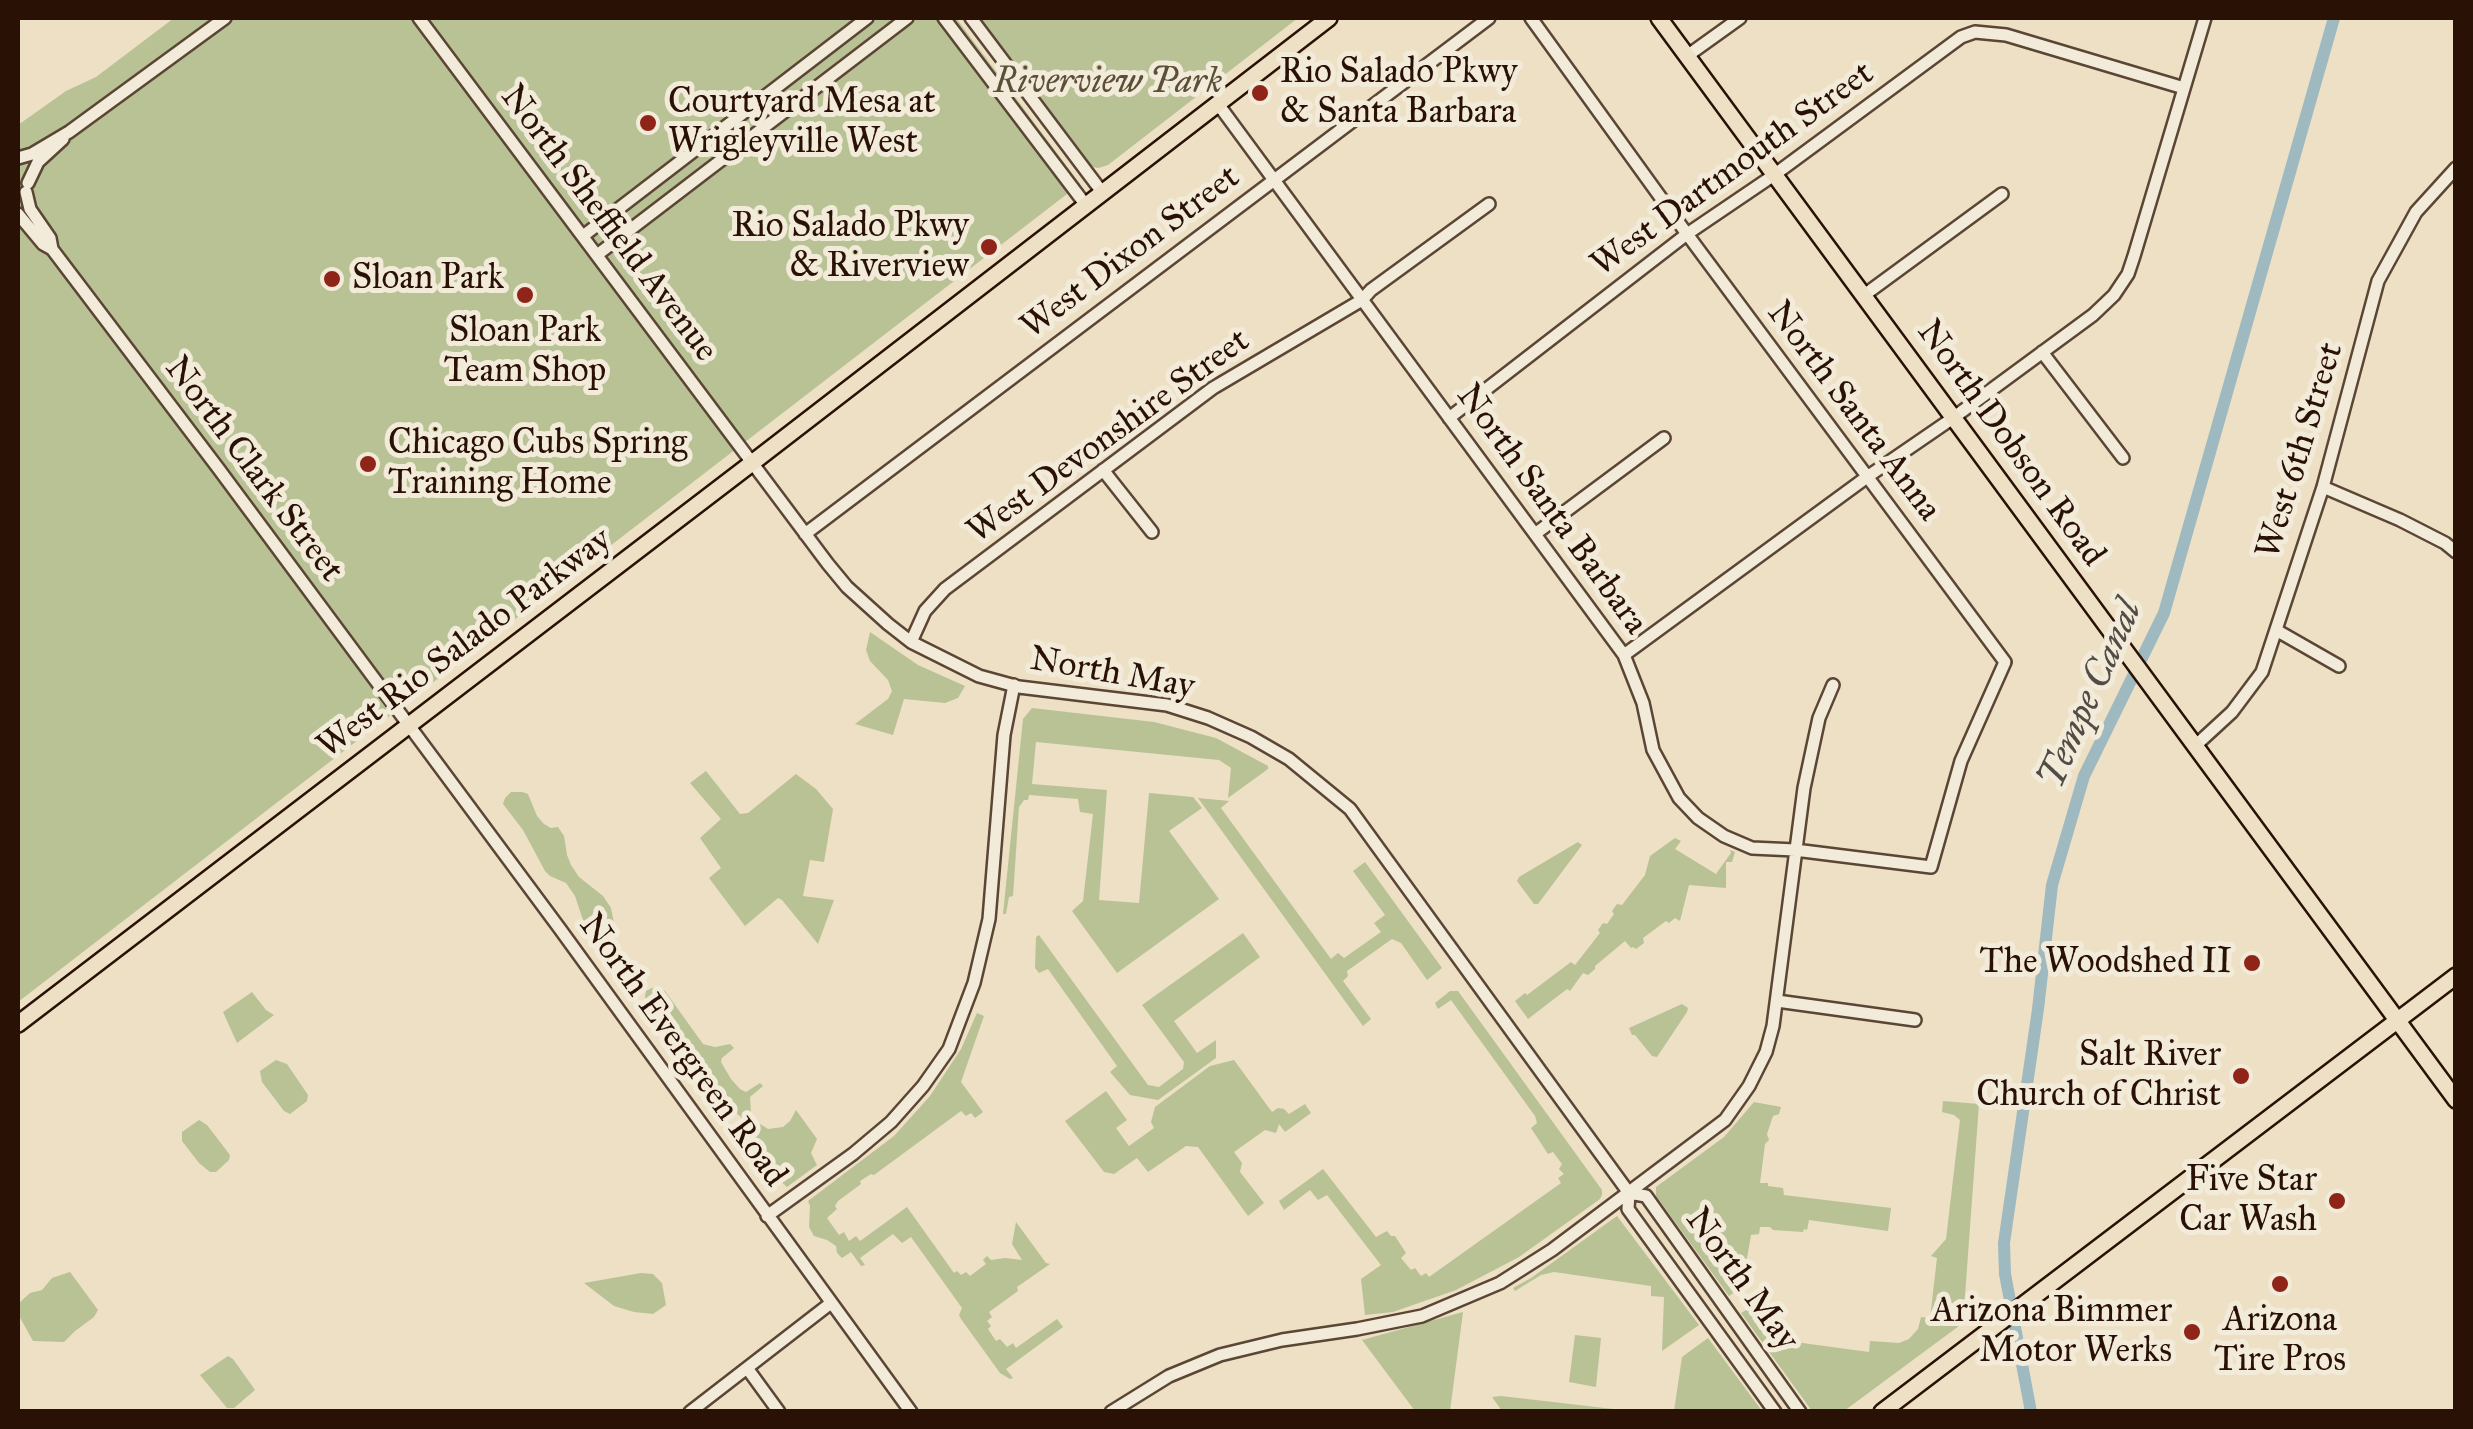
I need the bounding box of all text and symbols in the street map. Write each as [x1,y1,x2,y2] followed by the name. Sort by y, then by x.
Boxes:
[1280,52,1517,134] place label: Rio Salado Pkwy & Santa Barbara
[1583,53,1883,287] street label: West Dartmouth Street
[994,62,1222,104] park label: Riverview Park
[490,77,726,371] street label: North Sheffield Avenue
[668,82,936,164] place label: Courtyard Mesa at Wrigleyville West
[1249,82,1271,104] marker: Rio Salado Pkwy & Santa Barbara
[637,112,659,134] marker: Courtyard Mesa at Wrigleyville West
[1013,157,1249,349] street label: West Dixon Street
[732,206,969,288] place label: Rio Salado Pkwy & Riverview
[978,236,1000,258] marker: Rio Salado Pkwy & Riverview
[352,258,504,300] place label: Sloan Park
[321,268,343,290] marker: Sloan Park
[514,284,536,306] marker: Sloan Park Team Shop
[1757,294,1949,530] street label: North Santa Anna
[444,311,606,393] place label: Sloan Park Team Shop
[1907,313,2113,575] street label: North Dobson Road
[960,321,1258,553] street label: West Devonshire Street
[2248,338,2354,564] street label: West 6th Street
[155,349,351,591] street label: North Clark Street
[1446,377,1656,643] street label: North Santa Barbara
[388,423,687,505] place label: Chicago Cubs Spring Training Home
[357,453,379,475] marker: Chicago Cubs Spring Training Home
[310,520,620,768] street label: West Rio Salado Parkway
[2030,594,2154,796] water label: Tempe Canal
[1027,639,1197,709] street label: North May
[569,906,795,1196] street label: North Evergreen Road
[1980,942,2232,984] place label: The Woodshed II
[2241,952,2263,974] marker: The Woodshed II
[1976,1035,2221,1117] place label: Salt River Church of Christ
[2230,1065,2252,1087] marker: Salt River Church of Christ
[2179,1160,2317,1242] place label: Five Star Car Wash
[2326,1190,2348,1212] marker: Five Star Car Wash
[1675,1200,1807,1360] street label: North May
[2269,1273,2291,1295] marker: Arizona Tire Pros
[1931,1291,2172,1373] place label: Arizona Bimmer Motor Werks
[2214,1300,2346,1382] place label: Arizona Tire Pros
[2181,1321,2203,1343] marker: Arizona Bimmer Motor Werks

